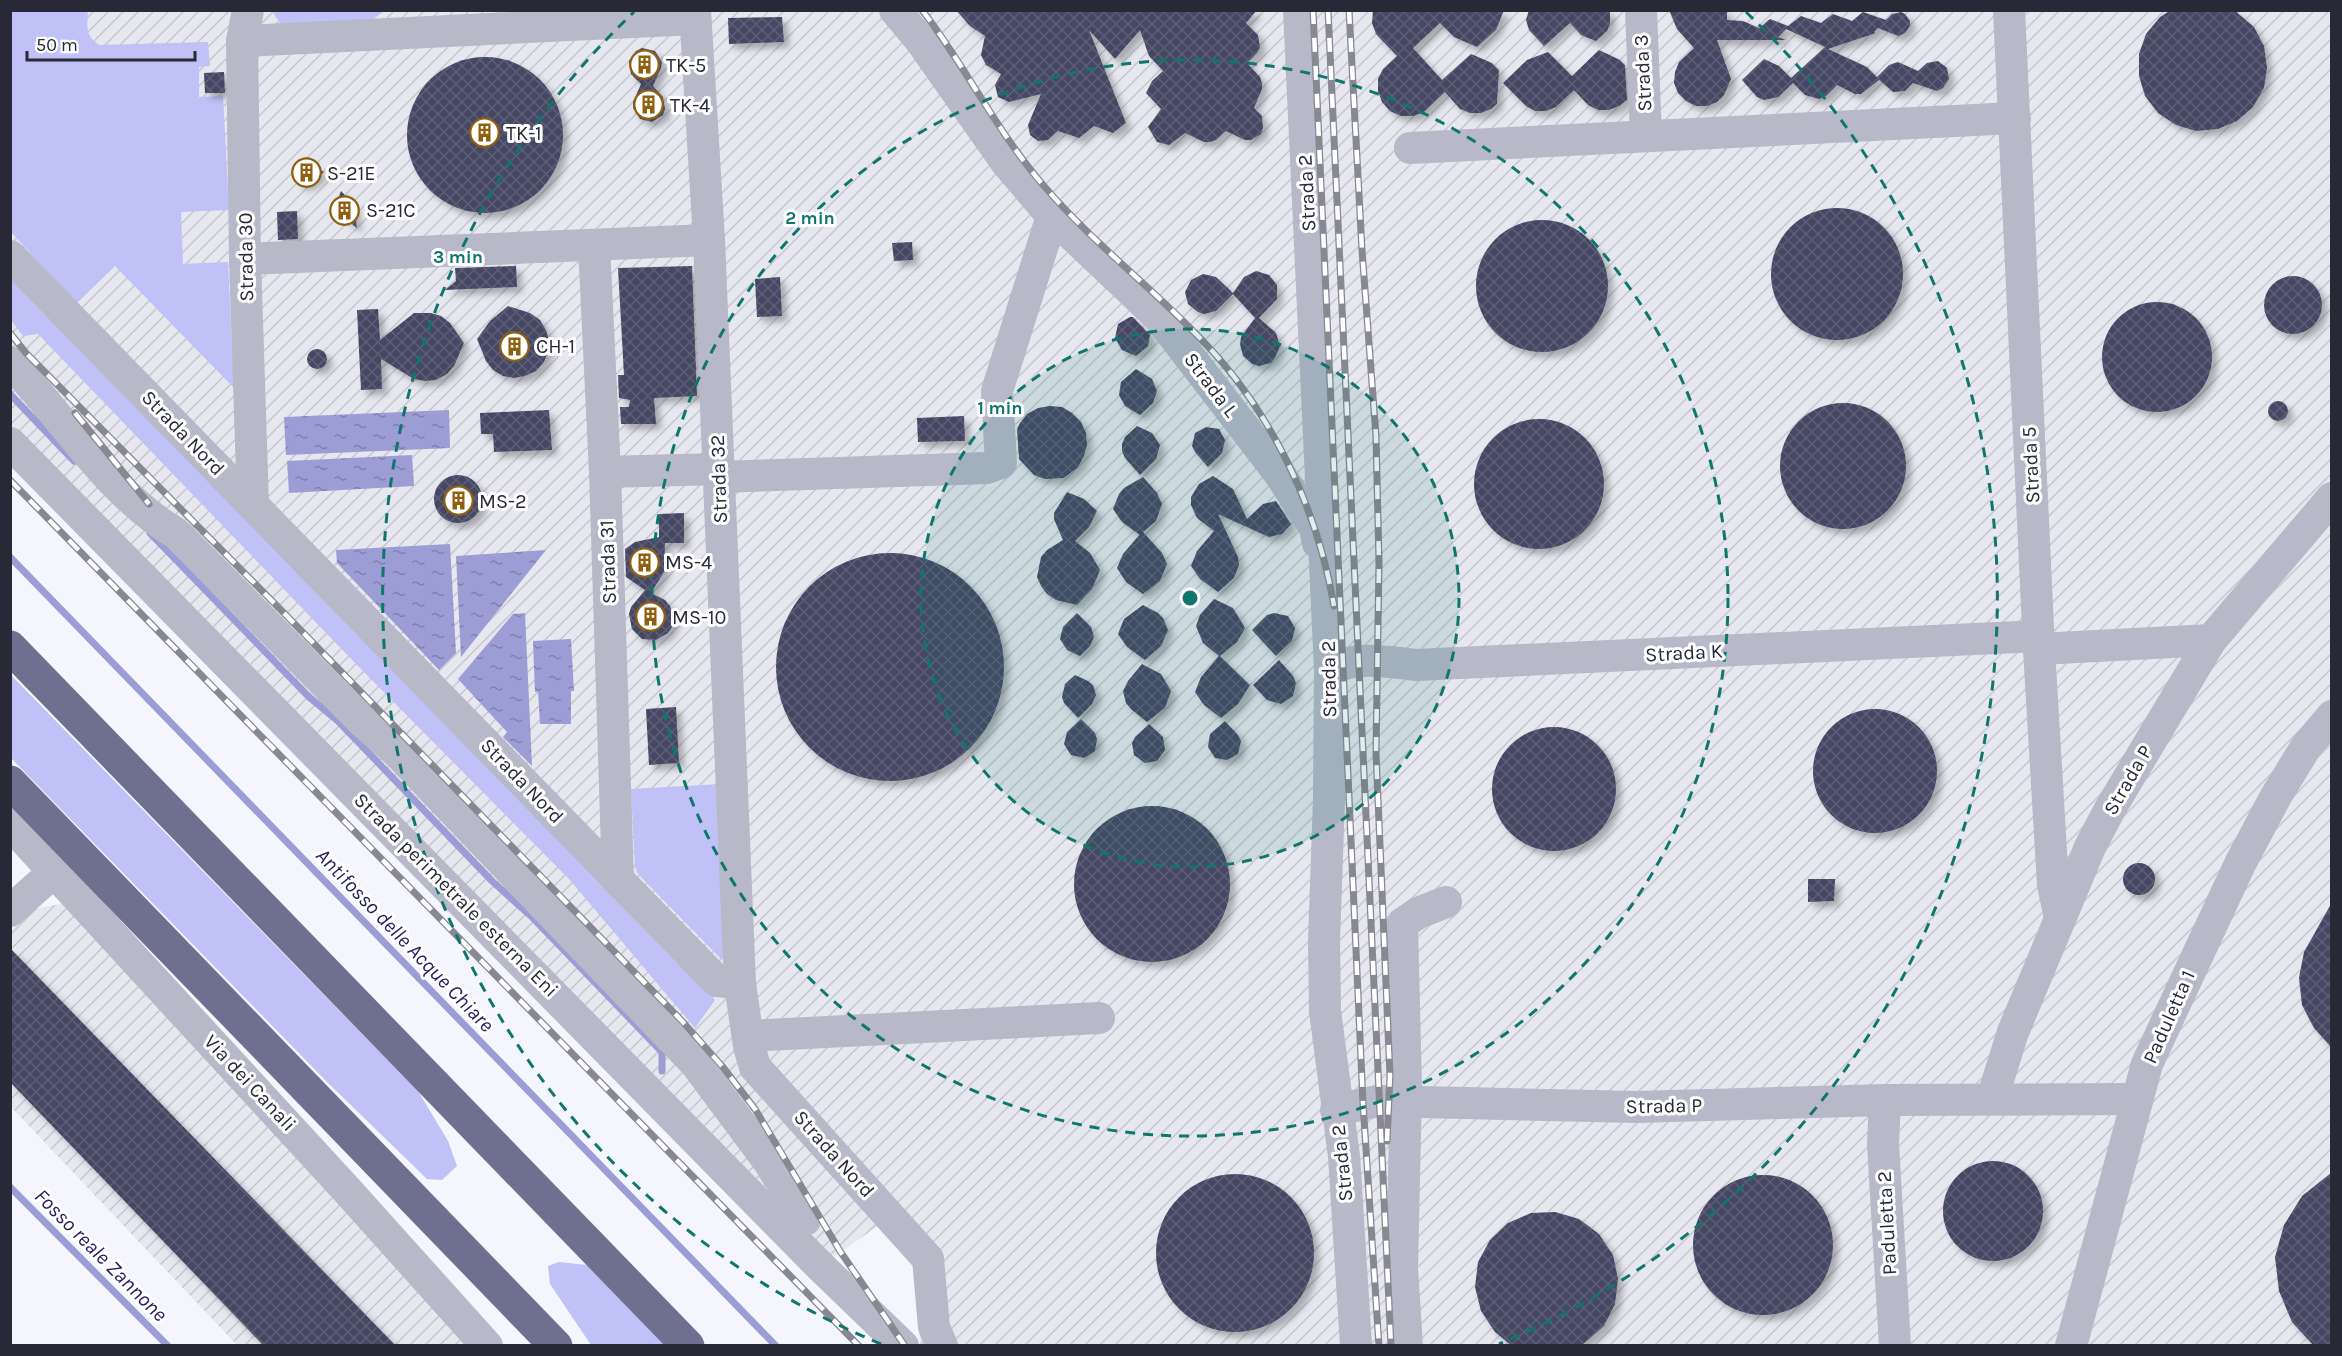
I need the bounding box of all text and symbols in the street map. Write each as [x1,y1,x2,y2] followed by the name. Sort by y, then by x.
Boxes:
[27,24,195,62] scale bar
[36,34,78,56] text: 50 m
[1629,34,1657,112] street label: Strada 3
[629,49,661,81] building icon: TK-5
[666,54,706,77] place label: TK-5
[633,89,665,121] building icon: TK-4
[670,94,710,117] place label: TK-4
[469,117,501,149] building icon: TK-1
[506,122,542,145] place label: TK-1
[1293,154,1321,232] street label: Strada 2
[290,157,322,189] building icon: S-21E
[327,162,376,185] place label: S-21E
[329,194,361,226] building icon: S-21C
[366,199,416,222] place label: S-21C
[785,207,835,229] text: 2 min
[234,212,258,302] street label: Strada 30
[433,246,483,268] text: 3 min
[499,330,531,362] building icon: CH-1
[536,335,575,358] place label: CH-1
[1179,348,1243,422] street label: Strada L
[137,386,229,480] street label: Strada Nord
[977,397,1023,419] text: 1 min
[2018,426,2044,504] street label: Strada 5
[706,434,732,524] street label: Strada 32
[442,485,474,517] building icon: MS-2
[479,490,527,513] place label: MS-2
[595,520,621,604] street label: Strada 31
[628,546,660,578] building icon: MS-4
[665,551,712,574] place label: MS-4
[1180,588,1200,608] centre of rings
[635,601,667,633] building icon: MS-10
[672,606,726,629] place label: MS-10
[1645,639,1723,667] street label: Strada K
[1317,640,1341,718] street label: Strada 2
[476,734,568,828] street label: Strada Nord
[2099,741,2157,819] street label: Strada P
[349,788,563,1002] street label: Strada perimetrale esterna Eni
[311,843,499,1037] water label: Antifosso delle Acque Chiare
[2138,967,2200,1067] street label: Paduletta 1
[199,1030,301,1136] street label: Via dei Canali
[1626,1094,1702,1118] street label: Strada P
[789,1106,879,1202] street label: Strada Nord
[1327,1123,1357,1203] street label: Strada 2
[1873,1170,1901,1276] street label: Paduletta 2
[30,1184,172,1326] water label: Fosso reale Zannone

